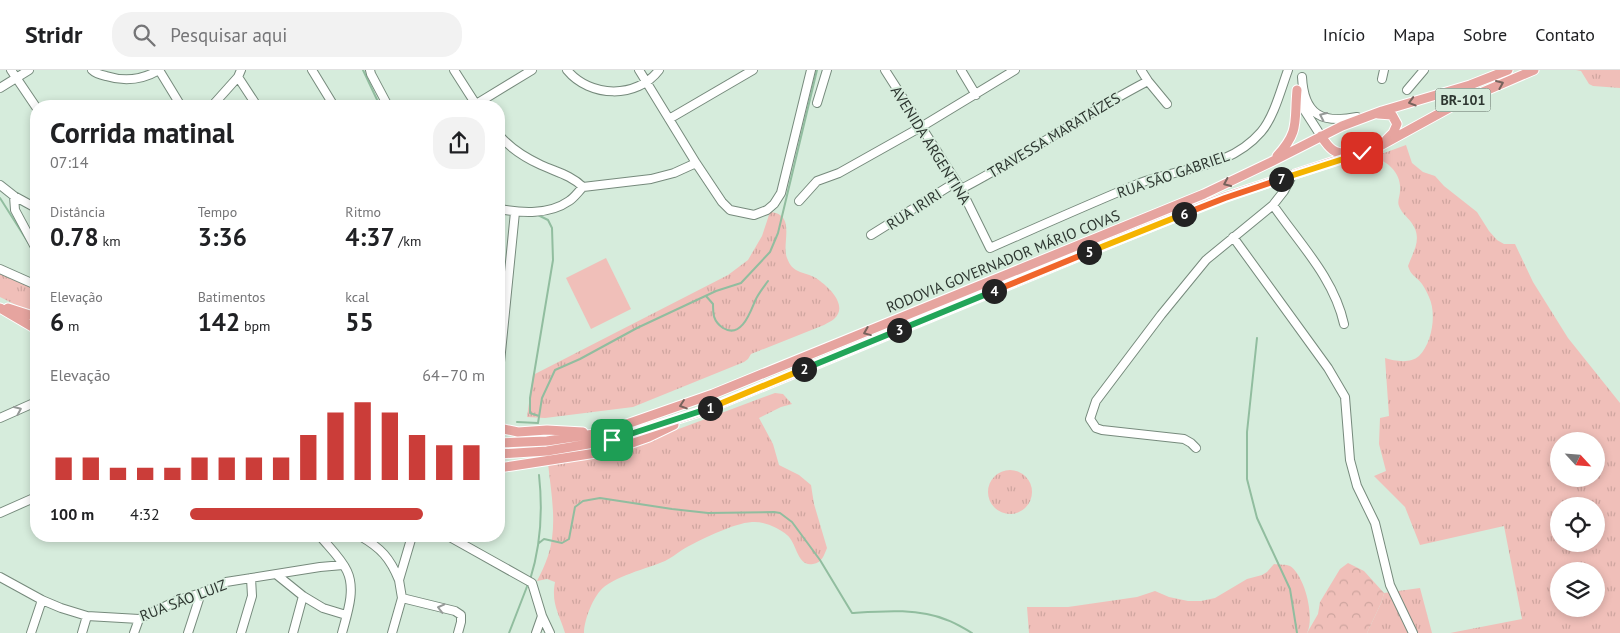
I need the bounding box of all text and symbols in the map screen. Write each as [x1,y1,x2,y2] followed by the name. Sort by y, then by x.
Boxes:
[112,12,462,57] search box
[25,19,82,50] text: Stridr
[130,21,158,49] icon: search
[170,23,287,47] text: Pesquisar aqui
[1323,23,1365,46] text: Início
[1393,23,1435,46] text: Mapa
[1463,23,1507,46] text: Sobre
[1535,23,1595,46] text: Contato
[1495,80,1504,90] one-way arrow
[887,82,975,208] street label: AVENIDA ARGENTINA
[984,88,1124,182] street label: TRAVESSA MARATAÍZES
[1436,88,1490,112] road number: BR-101
[1409,97,1417,107] one-way arrow
[1319,112,1328,122] one-way arrow
[50,114,234,151] text: Corrida matinal
[433,117,485,169] button: share
[1341,132,1383,174] pin
[1348,139,1376,167] icon: check
[1114,146,1232,202] street label: RUA SÃO GABRIEL
[50,152,88,172] text: 07:14
[1268,166,1294,192] pin: 7
[1278,170,1285,188] text: 7
[1223,177,1232,187] one-way arrow
[883,184,945,234] street label: RUA IRIRI
[1172,202,1196,226] pin: 6
[50,203,105,221] text: Distância
[198,203,237,221] text: Tempo
[345,203,381,221] text: Ritmo
[883,205,1123,317] street label: RODOVIA GOVERNADOR MÁRIO COVAS
[1181,205,1188,223] text: 6
[50,221,99,253] text: 0.78
[198,221,247,253] text: 3:36
[345,221,395,253] text: 4:37
[99,232,121,250] text: km
[395,232,421,250] text: /km
[1076,240,1102,264] pin: 5
[1086,243,1093,261] text: 5
[982,278,1006,304] pin: 4
[991,282,998,300] text: 4
[50,288,103,306] text: Elevação
[198,288,265,306] text: Batimentos
[345,288,369,306] text: kcal
[50,306,64,338] text: 6
[198,306,240,338] text: 142
[345,306,374,338] text: 55
[64,317,79,335] text: m
[240,317,270,335] text: bpm
[886,318,912,342] pin: 3
[896,321,903,339] text: 3
[863,325,872,336] one-way arrow
[792,356,816,382] pin: 2
[801,360,808,378] text: 2
[50,365,110,385] text: Elevação
[422,365,485,385] text: 64–70 m
[698,396,722,420] pin: 1
[680,399,688,409] one-way arrow
[707,399,714,417] text: 1
[13,405,22,416] one-way arrow
[591,419,633,461] pin
[598,426,626,454] icon: arrive
[1550,432,1605,488] north arrow
[1550,432,1605,617] map controls
[1550,497,1605,552] button: locate
[50,504,94,524] text: 100 m
[130,504,160,524] text: 4:32
[1550,562,1605,617] button: layers
[137,575,229,625] street label: RUA SÃO LUIZ
[436,603,445,614] one-way arrow

